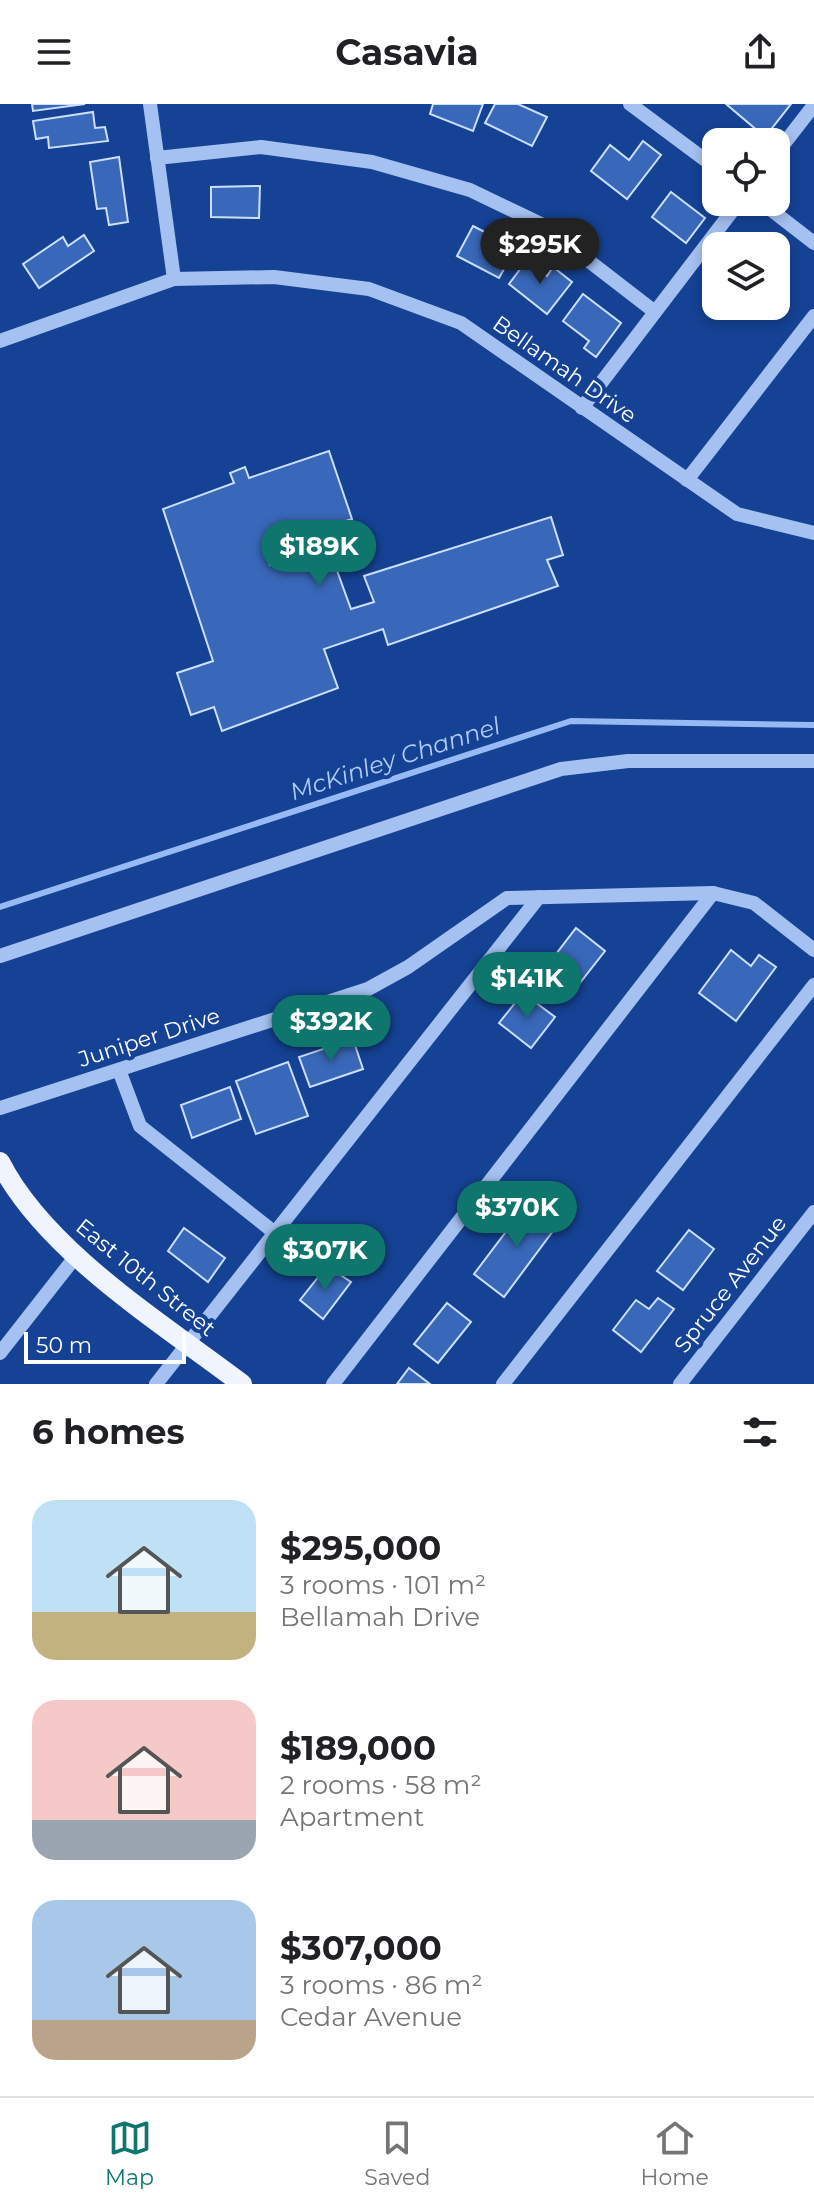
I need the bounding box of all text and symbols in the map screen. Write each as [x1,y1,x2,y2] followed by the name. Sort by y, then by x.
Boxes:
[32,30,76,74] icon: menu
[335,30,479,74] text: Casavia
[738,30,782,74] icon: share
[702,128,790,320] map controls
[702,128,790,216] button: locate
[484,218,596,286] pin: $295K
[498,228,582,260] text: $295K
[702,232,790,320] button: layers
[488,310,642,429] street label: Bellamah Drive
[263,520,375,588] pin: $189K
[279,530,359,562] text: $189K
[286,711,504,806] water label: McKinley Channel
[471,952,583,1020] pin: $141K
[490,962,564,994] text: $141K
[275,995,387,1063] pin: $392K
[74,1002,223,1073] street label: Juniper Drive
[290,1005,372,1037] text: $392K
[461,1181,573,1249] pin: $370K
[475,1191,559,1223] text: $370K
[669,1210,792,1358] street label: Spruce Avenue
[70,1213,221,1342] street label: East 10th Street
[269,1224,381,1292] pin: $307K
[283,1234,367,1266] text: $307K
[24,1328,186,1364] scale bar
[36,1332,92,1359] text: 50 m
[738,1410,782,1454] icon: filters
[32,1411,185,1453] text: 6 homes
[280,1527,441,1569] text: $295,000
[96,1532,192,1628] icon: home
[280,1569,486,1601] text: 3 rooms · 101 m²
[280,1601,480,1633] text: Bellamah Drive
[280,1727,436,1769] text: $189,000
[96,1732,192,1828] icon: home
[280,1769,482,1801] text: 2 rooms · 58 m²
[280,1801,424,1833] text: Apartment
[280,1927,442,1969] text: $307,000
[96,1932,192,2028] icon: home
[280,1969,483,2001] text: 3 rooms · 86 m²
[280,2001,462,2033] text: Cedar Avenue
[105,2116,154,2191] tab: Map
[364,2116,430,2191] tab: Saved
[641,2116,709,2191] tab: Home

